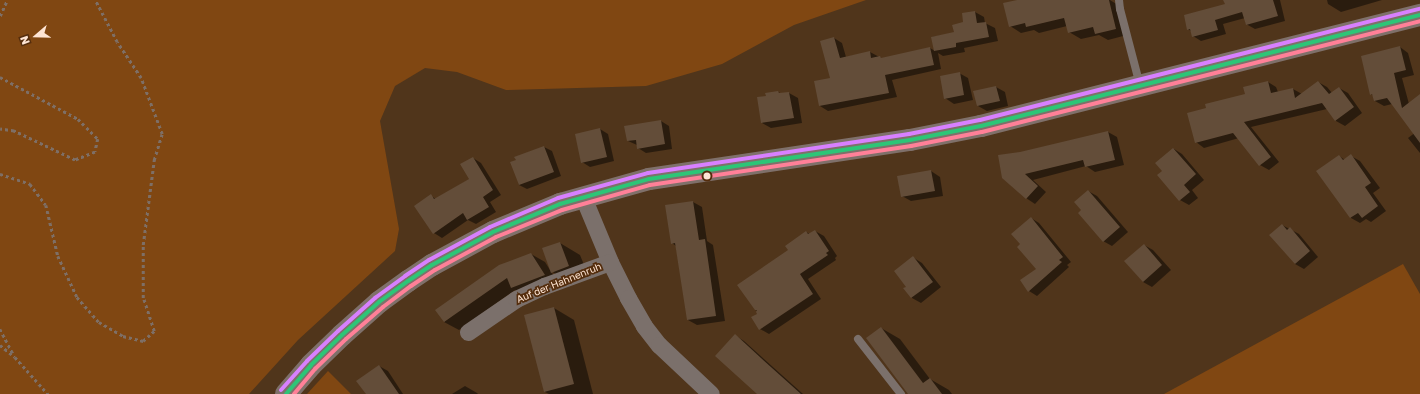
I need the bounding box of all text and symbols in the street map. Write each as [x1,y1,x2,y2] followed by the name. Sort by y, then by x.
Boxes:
[16,16,56,56] north arrow
[17,34,32,46] text: N
[702,171,712,181] unlabelled marker
[515,260,603,306] street label: Auf der Hahnenruh

